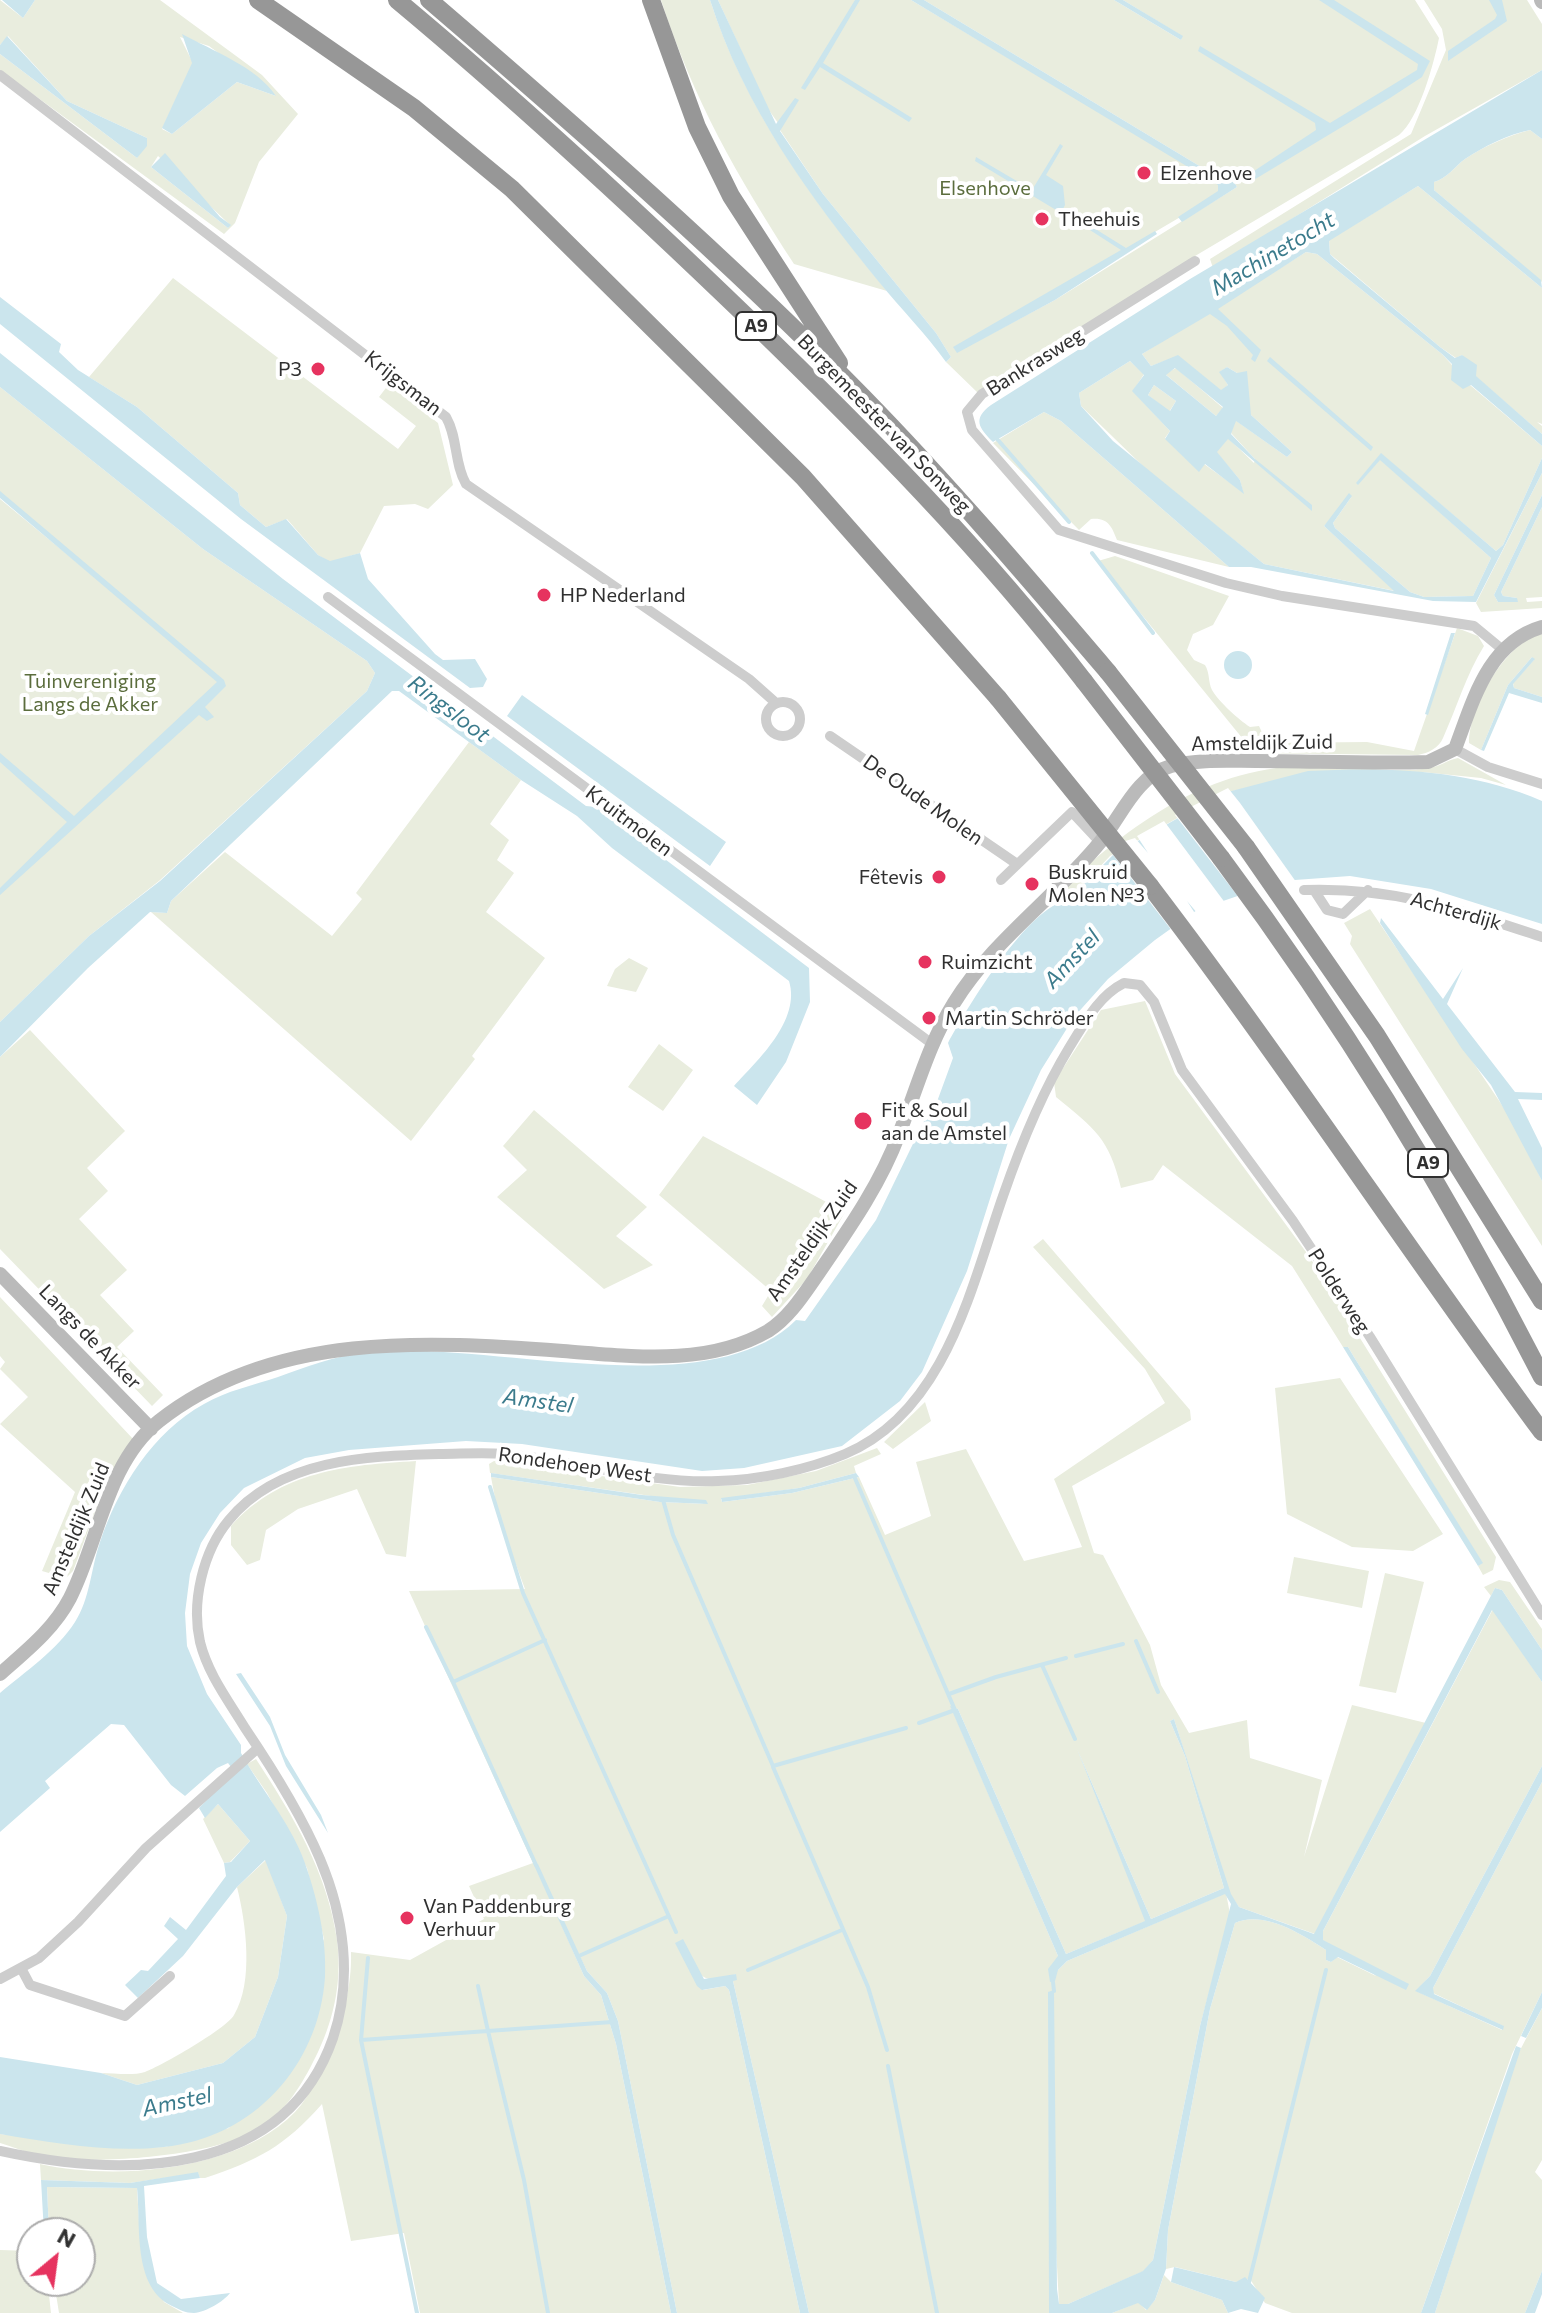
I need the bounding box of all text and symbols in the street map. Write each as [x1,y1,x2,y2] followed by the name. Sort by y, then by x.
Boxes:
[1160,161,1252,185] place label: Elzenhove
[1135,164,1153,182] marker: Elzenhove
[939,176,1031,200] park label: Elsenhove
[1058,207,1140,231] place label: Theehuis
[1206,207,1340,301] water label: Machinetocht
[1033,210,1051,228] marker: Theehuis
[736,312,776,340] road number: A9
[982,323,1088,401] street label: Bankrasweg
[792,330,976,518] street label: Burgemeester van Sonweg
[360,346,446,420] street label: Krijgsman
[278,357,302,381] place label: P3
[309,360,327,378] marker: P3
[560,583,686,607] place label: HP Nederland
[535,586,553,604] marker: HP Nederland
[22,669,158,716] park label: Tuinvereniging Langs de Akker
[403,670,495,748] water label: Ringsloot
[1191,730,1333,756] street label: Amsteldijk Zuid
[858,750,988,850] street label: De Oude Molen
[581,781,677,861] street label: Kruitmolen
[1048,860,1145,907] place label: Buskruid Molen №3
[859,865,923,889] place label: Fêtevis
[930,868,948,886] marker: Fêtevis
[1023,875,1041,893] marker: Buskruid Molen №3
[1408,887,1504,935] street label: Achterdijk
[1038,924,1106,994] water label: Amstel
[941,950,1033,974] place label: Ruimzicht
[916,953,934,971] marker: Ruimzicht
[945,1006,1094,1030] place label: Martin Schröder
[920,1009,938,1027] marker: Martin Schröder
[881,1098,1007,1145] place label: Fit & Soul aan de Amstel
[852,1110,874,1132] marker: Fit & Soul aan de Amstel
[1408,1149,1448,1177] road number: A9
[762,1176,862,1306] street label: Amsteldijk Zuid
[1303,1244,1375,1338] street label: Polderweg
[34,1280,146,1394] street label: Langs de Akker
[501,1383,575,1419] water label: Amstel
[497,1442,653,1488] street label: Rondehoep West
[37,1459,115,1599] street label: Amsteldijk Zuid
[423,1894,571,1941] place label: Van Paddenburg Verhuur
[398,1909,416,1927] marker: Van Paddenburg Verhuur
[140,2082,214,2122] water label: Amstel
[16,2217,96,2297] north arrow
[53,2222,81,2253] text: N

